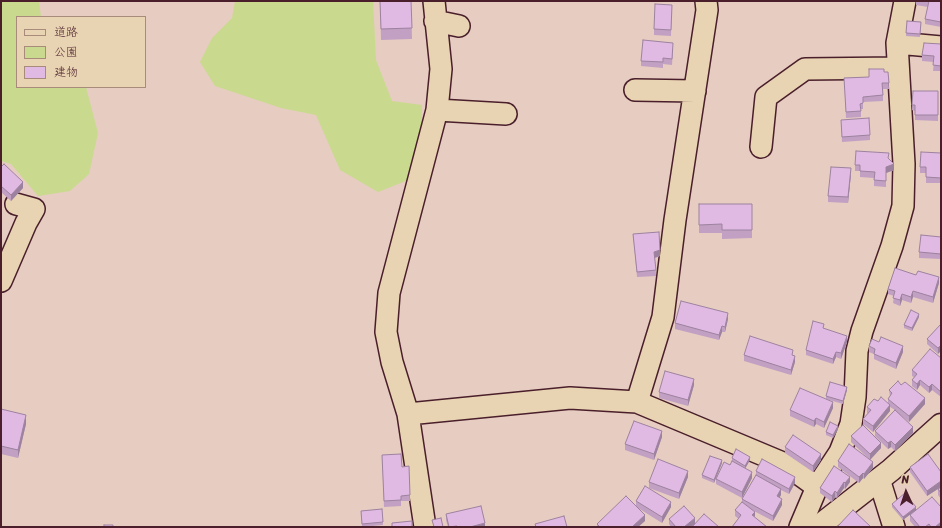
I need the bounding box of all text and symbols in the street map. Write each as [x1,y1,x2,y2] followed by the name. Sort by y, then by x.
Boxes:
[16,16,146,88] legend
[54,21,78,43] text: 道路
[54,41,78,63] text: 公園
[54,61,78,83] text: 建物
[901,470,910,489] text: N
[886,472,926,512] north arrow

